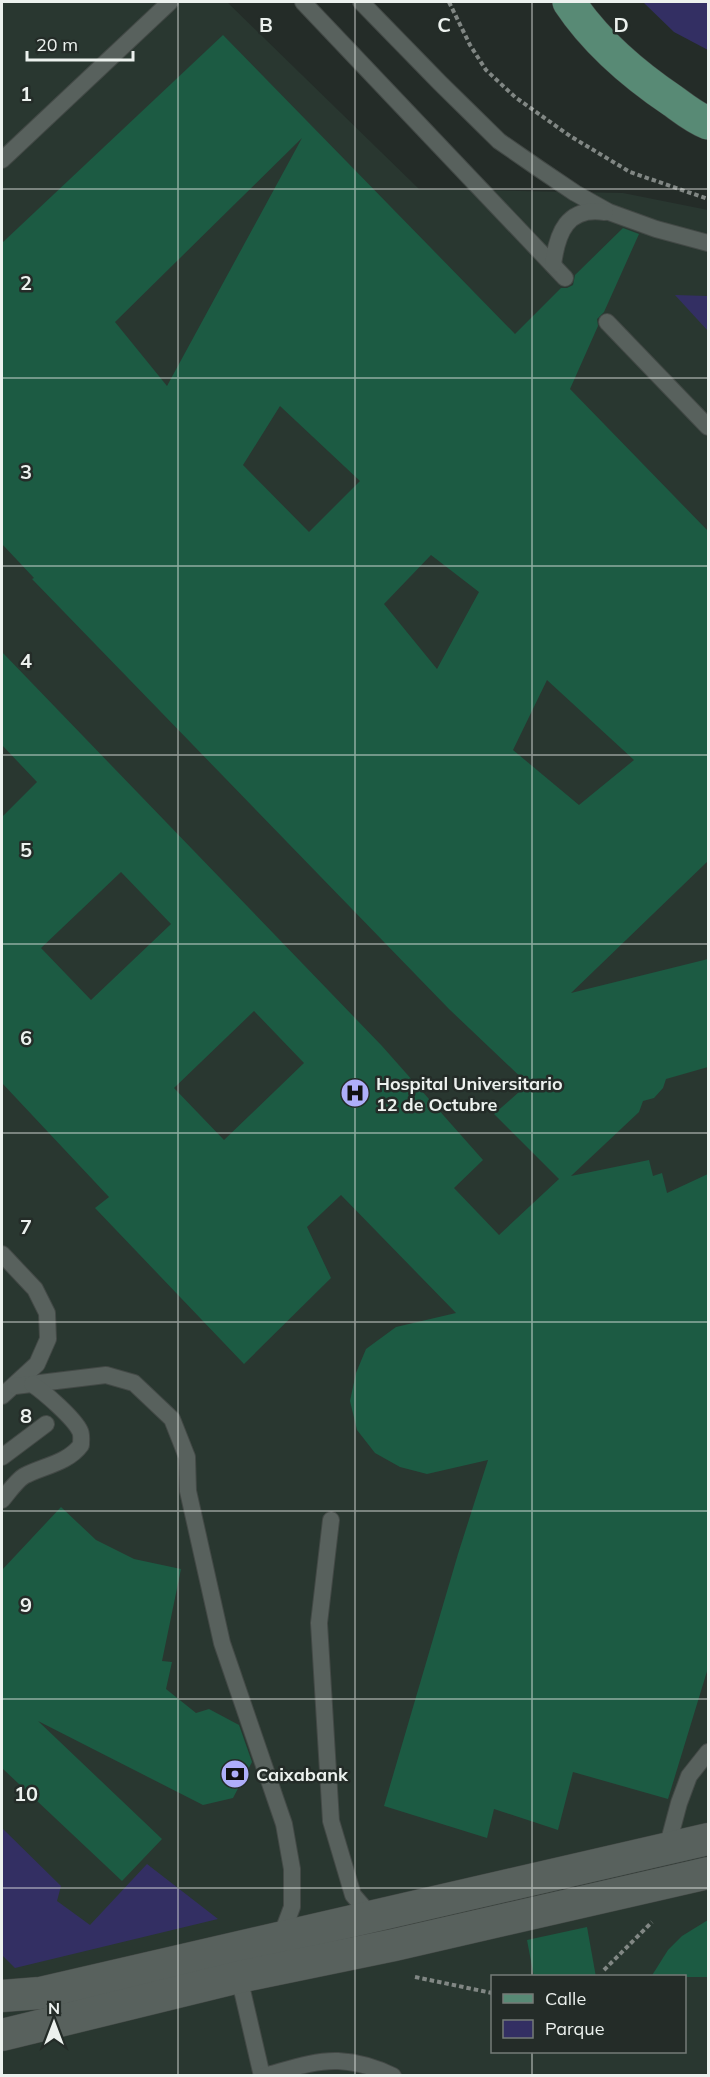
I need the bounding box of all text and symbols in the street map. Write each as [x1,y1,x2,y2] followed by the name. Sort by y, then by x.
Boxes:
[259,12,273,37] text: B
[437,12,451,37] text: C
[613,12,629,37] text: D
[27,24,134,62] scale bar
[36,33,78,56] text: 20 m
[20,81,32,106] text: 1
[20,270,32,295] text: 2
[20,459,32,484] text: 3
[20,648,32,673] text: 4
[20,837,32,862] text: 5
[20,1025,32,1050] text: 6
[376,1072,563,1116] place label: Hospital Universitario 12 de Octubre
[339,1077,371,1109] hospital icon: Hospital Universitario 12 de Octubre
[20,1214,32,1239] text: 7
[20,1403,32,1428] text: 8
[20,1592,32,1617] text: 9
[219,1758,251,1790] bank icon: Caixabank
[256,1763,349,1786] place label: Caixabank
[14,1781,38,1806] text: 10
[491,1975,686,2053] legend
[545,1987,586,2010] text: Calle
[24,1993,84,2053] north arrow
[48,1998,60,2018] text: N
[545,2017,604,2040] text: Parque

